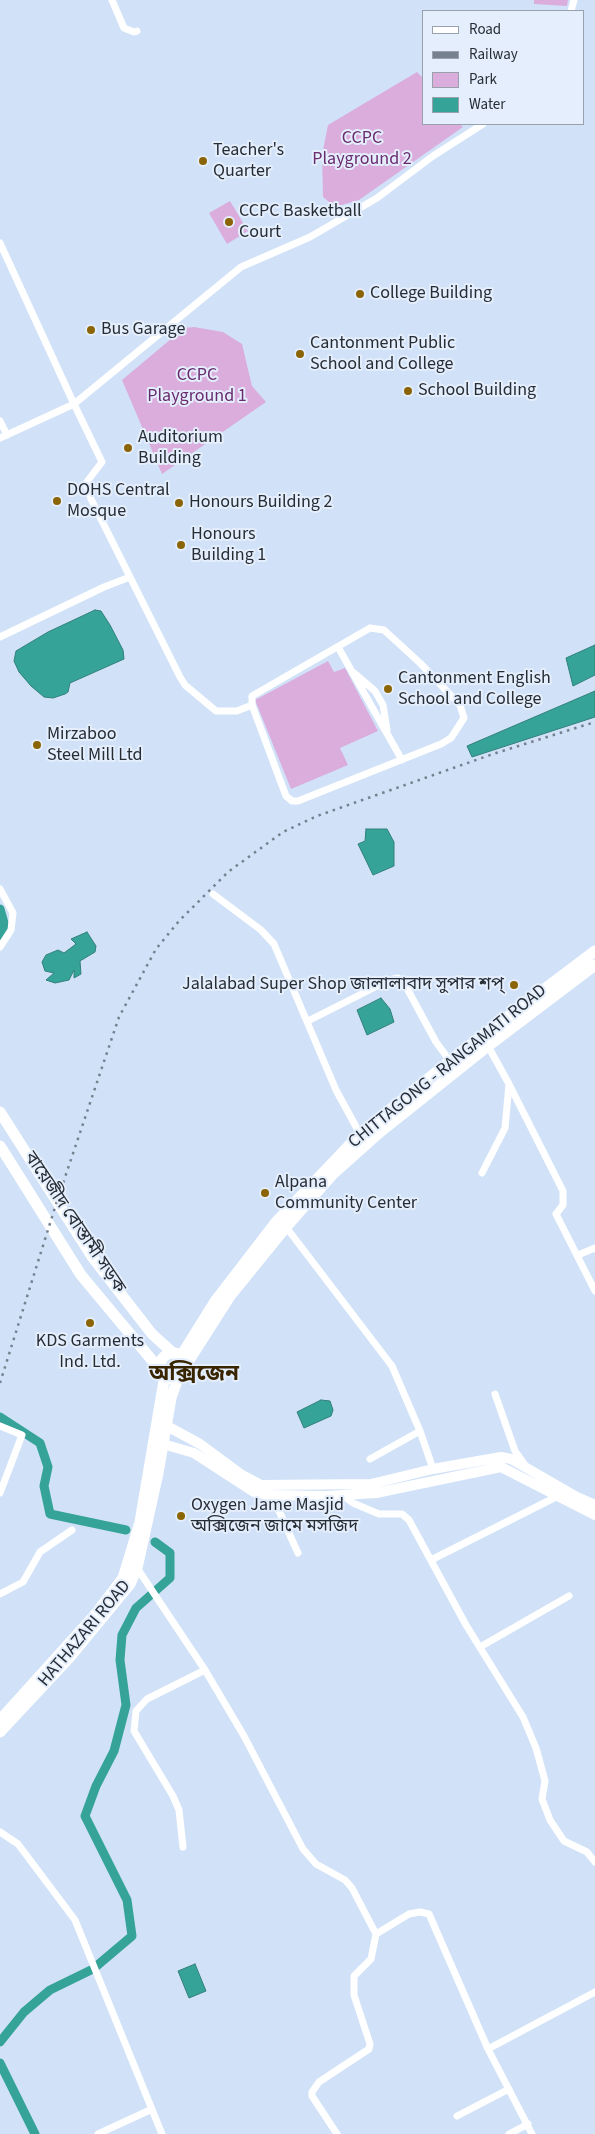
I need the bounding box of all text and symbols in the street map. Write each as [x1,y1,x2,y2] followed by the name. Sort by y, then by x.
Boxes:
[422,10,585,125] legend
[469,19,501,40] text: Road
[469,44,518,65] text: Railway
[469,69,497,90] text: Park
[469,94,505,115] text: Water
[312,128,412,170] park label: CCPC Playground 2
[213,140,284,182] place label: Teacher's Quarter
[197,155,209,167] marker: Teacher's Quarter
[239,201,362,243] place label: CCPC Basketball Court
[223,216,235,228] marker: CCPC Basketball Court
[370,283,492,305] place label: College Building
[354,288,366,300] marker: College Building
[101,319,185,341] place label: Bus Garage
[85,324,97,336] marker: Bus Garage
[310,333,455,376] place label: Cantonment Public School and College
[294,348,306,360] marker: Cantonment Public School and College
[147,365,247,408] park label: CCPC Playground 1
[418,380,536,402] place label: School Building
[402,385,414,397] marker: School Building
[138,427,223,469] place label: Auditorium Building
[122,442,134,454] marker: Auditorium Building
[67,480,170,522] place label: DOHS Central Mosque
[189,492,332,514] place label: Honours Building 2
[51,495,63,507] marker: DOHS Central Mosque
[173,497,185,509] marker: Honours Building 2
[191,524,266,566] place label: Honours Building 1
[175,539,187,551] marker: Honours Building 1
[398,668,551,711] place label: Cantonment English School and College
[382,683,394,695] marker: Cantonment English School and College
[47,724,143,766] place label: Mirzaboo Steel Mill Ltd
[31,739,43,751] marker: Mirzaboo Steel Mill Ltd
[182,974,504,996] place label: Jalalabad Super Shop জালালাবাদ সুপার শপ্
[508,979,520,991] marker: Jalalabad Super Shop জালালাবাদ সুপার শপ্
[345,980,551,1154] street label: CHITTAGONG - RANGAMATI ROAD
[19,1148,129,1298] street label: বায়েজীদ বোস্তামী সড়ক
[275,1172,417,1214] place label: Alpana Community Center
[259,1187,271,1199] marker: Alpana Community Center
[84,1317,96,1329] marker: KDS Garments Ind. Ltd.
[36,1331,144,1374] place label: KDS Garments Ind. Ltd.
[149,1362,239,1388] district label: অক্সিজেন
[191,1495,358,1538] place label: Oxygen Jame Masjid অক্সিজেন জামে মসজিদ
[175,1510,187,1522] marker: Oxygen Jame Masjid অক্সিজেন জামে মসজিদ
[34,1576,136,1692] street label: HATHAZARI ROAD

